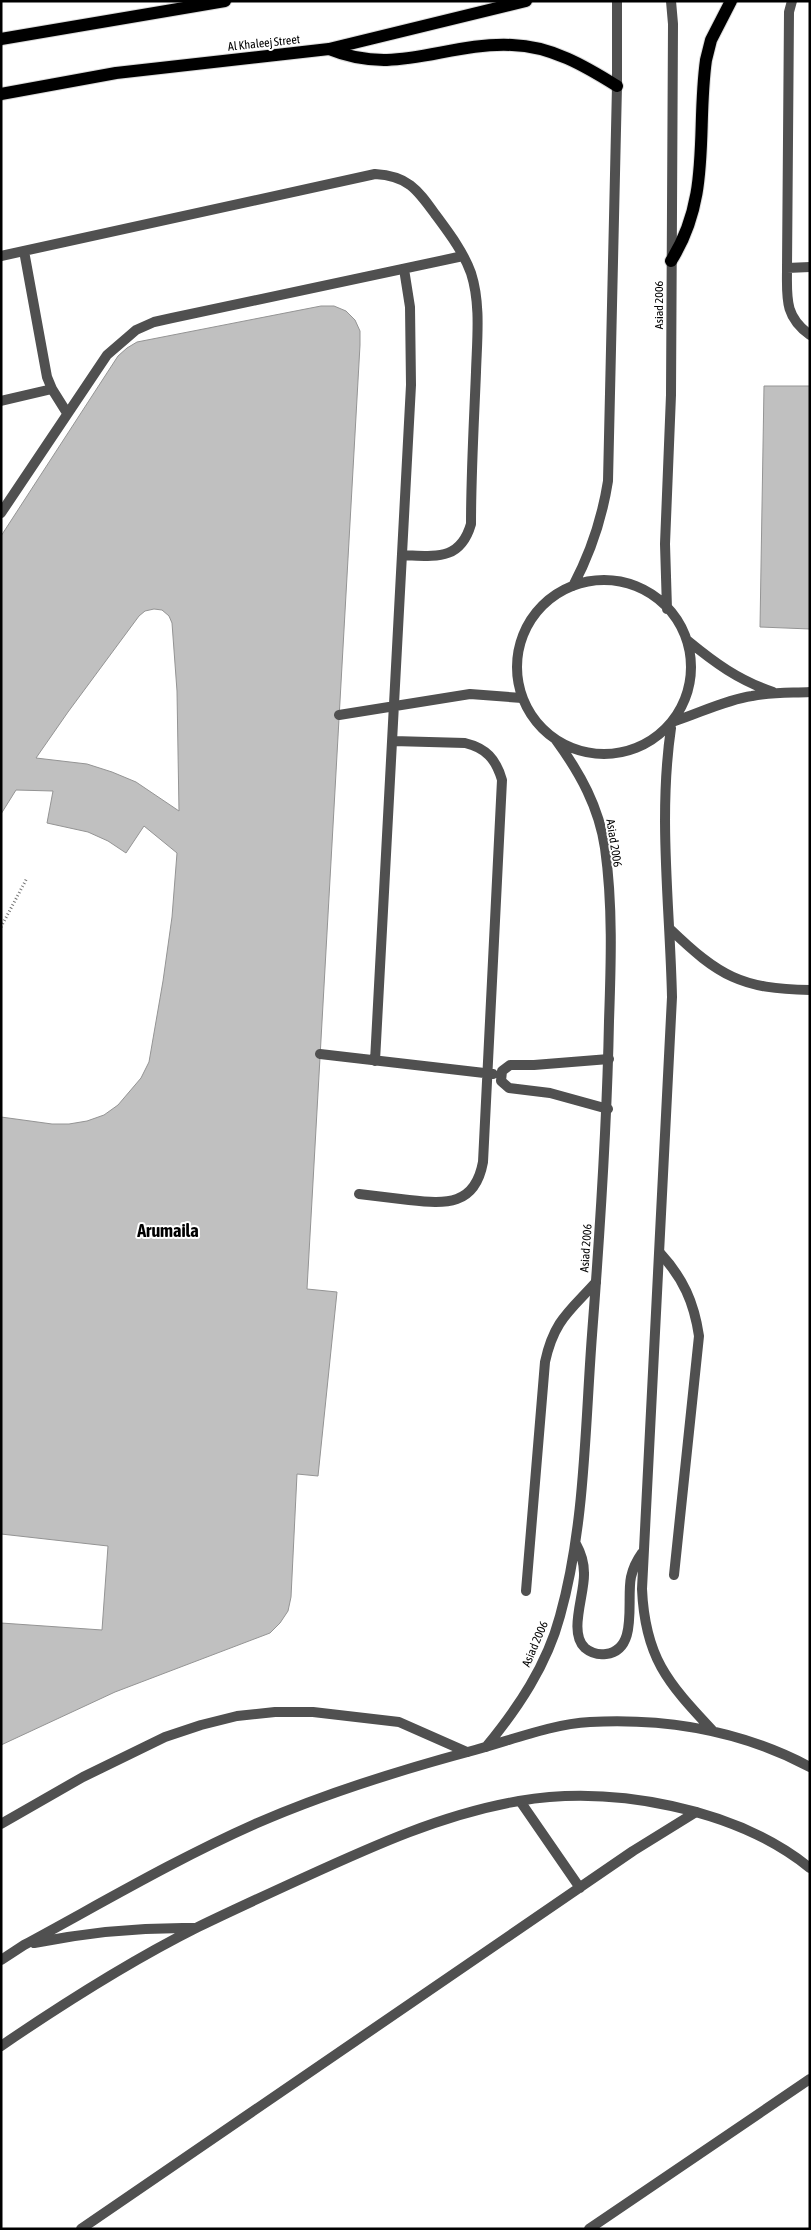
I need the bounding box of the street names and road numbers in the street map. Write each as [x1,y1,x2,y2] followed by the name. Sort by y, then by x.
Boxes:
[227,32,301,54] street label: Al Khaleej Street
[652,280,666,329] street label: Asiad 2006
[603,818,625,868] street label: Asiad 2006
[577,1223,595,1273] street label: Asiad 2006
[519,1619,551,1669] street label: Asiad 2006

